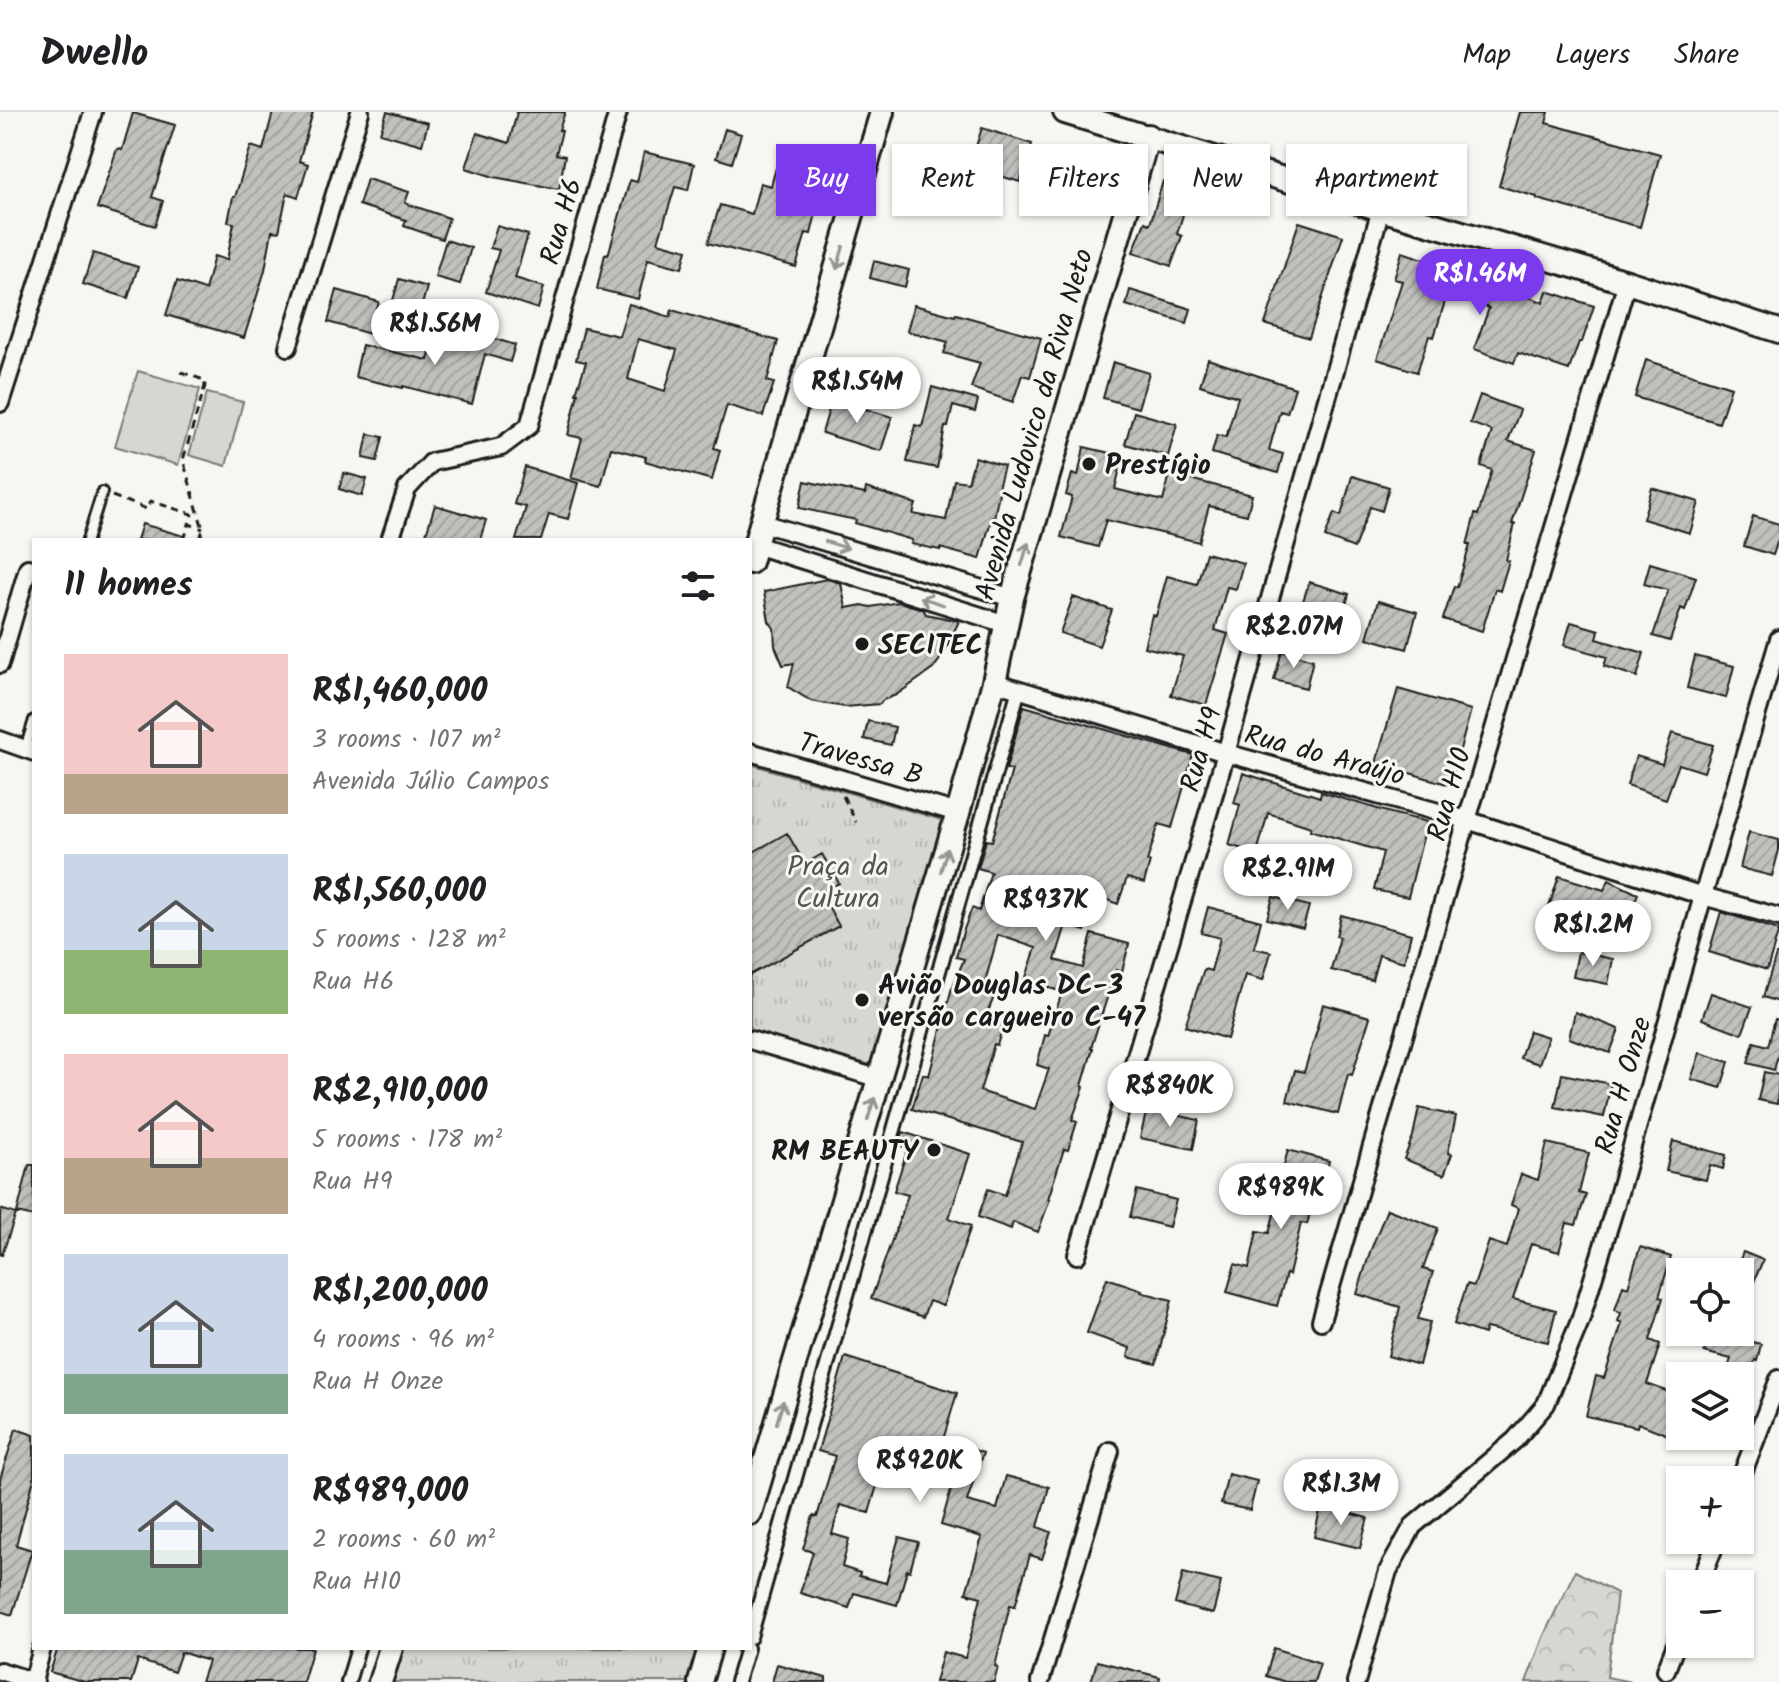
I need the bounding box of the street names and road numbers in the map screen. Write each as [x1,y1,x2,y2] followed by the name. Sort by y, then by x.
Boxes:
[529,173,596,270] street label: Rua H6
[964,243,1107,606] street label: Avenida Ludovico da Riva Neto
[1169,702,1236,798] street label: Rua H9
[1239,713,1410,799] street label: Rua do Araújo
[793,721,928,800] street label: Travessa B
[1416,742,1485,847] street label: Rua H10
[1583,1011,1666,1160] street label: Rua H Onze

